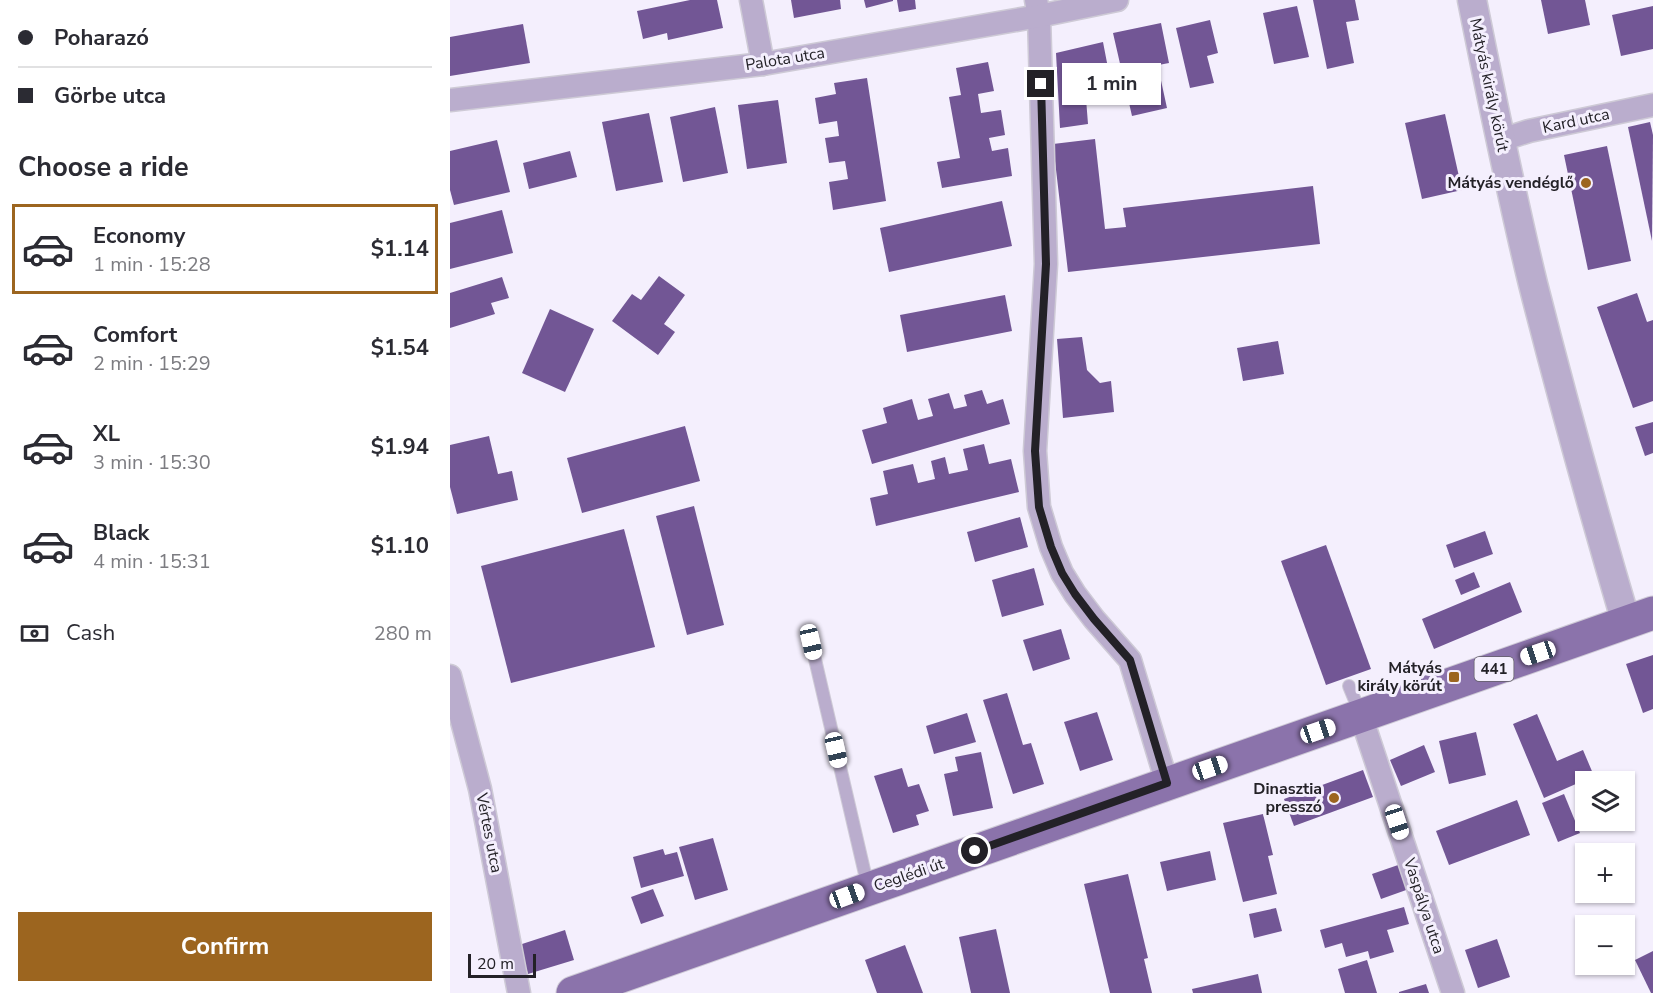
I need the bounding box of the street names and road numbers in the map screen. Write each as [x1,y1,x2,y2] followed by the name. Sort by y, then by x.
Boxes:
[1464,16,1514,154] street label: Mátyás király körút
[744,42,826,76] street label: Palota utca
[1541,103,1611,139] street label: Kard utca
[1474,657,1514,681] road number: 441
[470,790,508,875] street label: Vértes utca
[871,853,947,897] street label: Ceglédi út
[1398,854,1450,957] street label: Vaspálya utca

